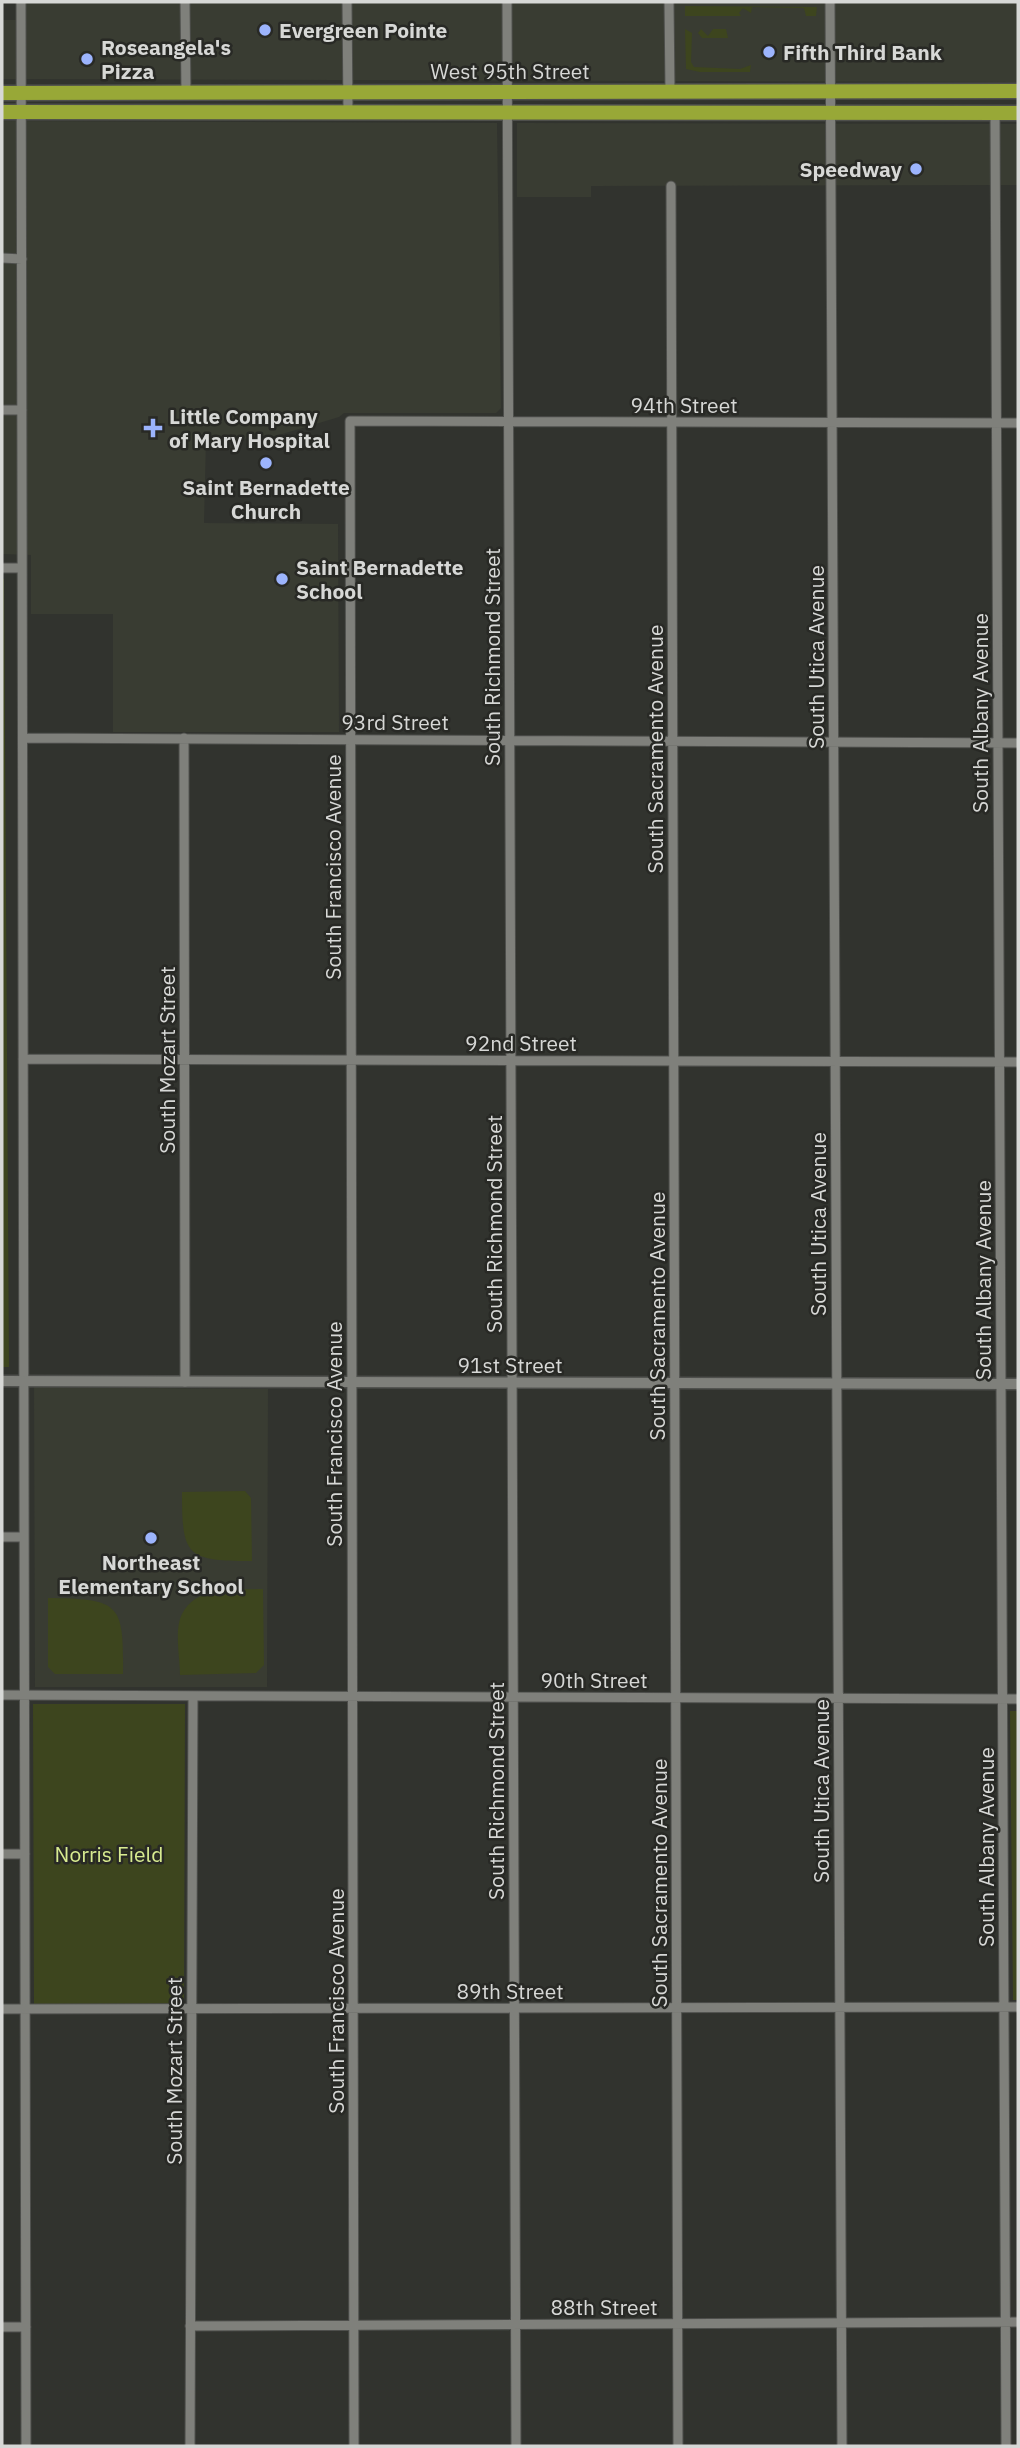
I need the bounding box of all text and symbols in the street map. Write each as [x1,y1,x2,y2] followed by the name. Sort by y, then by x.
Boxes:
[279,16,448,44] place label: Evergreen Pointe
[257,22,273,38] marker: Evergreen Pointe
[101,33,231,85] place label: Roseangela's Pizza
[783,38,943,66] place label: Fifth Third Bank
[761,44,777,60] marker: Fifth Third Bank
[79,51,95,67] marker: Roseangela's Pizza
[430,57,590,85] street label: West 95th Street
[799,155,903,183] place label: Speedway
[908,161,924,177] marker: Speedway
[630,391,738,419] street label: 94th Street
[169,402,330,454] place label: Little Company of Mary Hospital
[143,418,163,438] marker: Little Company of Mary Hospital
[258,455,274,471] marker: Saint Bernadette Church
[182,473,350,525] place label: Saint Bernadette Church
[478,548,506,766] street label: South Richmond Street
[296,553,464,605] place label: Saint Bernadette School
[802,565,830,749] street label: South Utica Avenue
[274,571,290,587] marker: Saint Bernadette School
[966,613,994,813] street label: South Albany Avenue
[641,625,669,873] street label: South Sacramento Avenue
[341,708,449,736] street label: 93rd Street
[319,754,347,980] street label: South Francisco Avenue
[153,966,181,1154] street label: South Mozart Street
[465,1029,577,1057] street label: 92nd Street
[480,1115,508,1333] street label: South Richmond Street
[804,1132,832,1316] street label: South Utica Avenue
[969,1180,997,1380] street label: South Albany Avenue
[643,1192,671,1440] street label: South Sacramento Avenue
[320,1321,348,1547] street label: South Francisco Avenue
[457,1351,563,1379] street label: 91st Street
[143,1530,159,1546] marker: Northeast Elementary School
[58,1548,244,1600] place label: Northeast Elementary School
[540,1666,648,1694] street label: 90th Street
[482,1682,510,1900] street label: South Richmond Street
[807,1699,835,1883] street label: South Utica Avenue
[972,1747,1000,1947] street label: South Albany Avenue
[645,1759,673,2007] street label: South Sacramento Avenue
[55,1840,163,1868] park label: Norris Field
[322,1888,350,2114] street label: South Francisco Avenue
[160,1977,188,2165] street label: South Mozart Street
[456,1977,564,2005] street label: 89th Street
[550,2293,658,2321] street label: 88th Street

